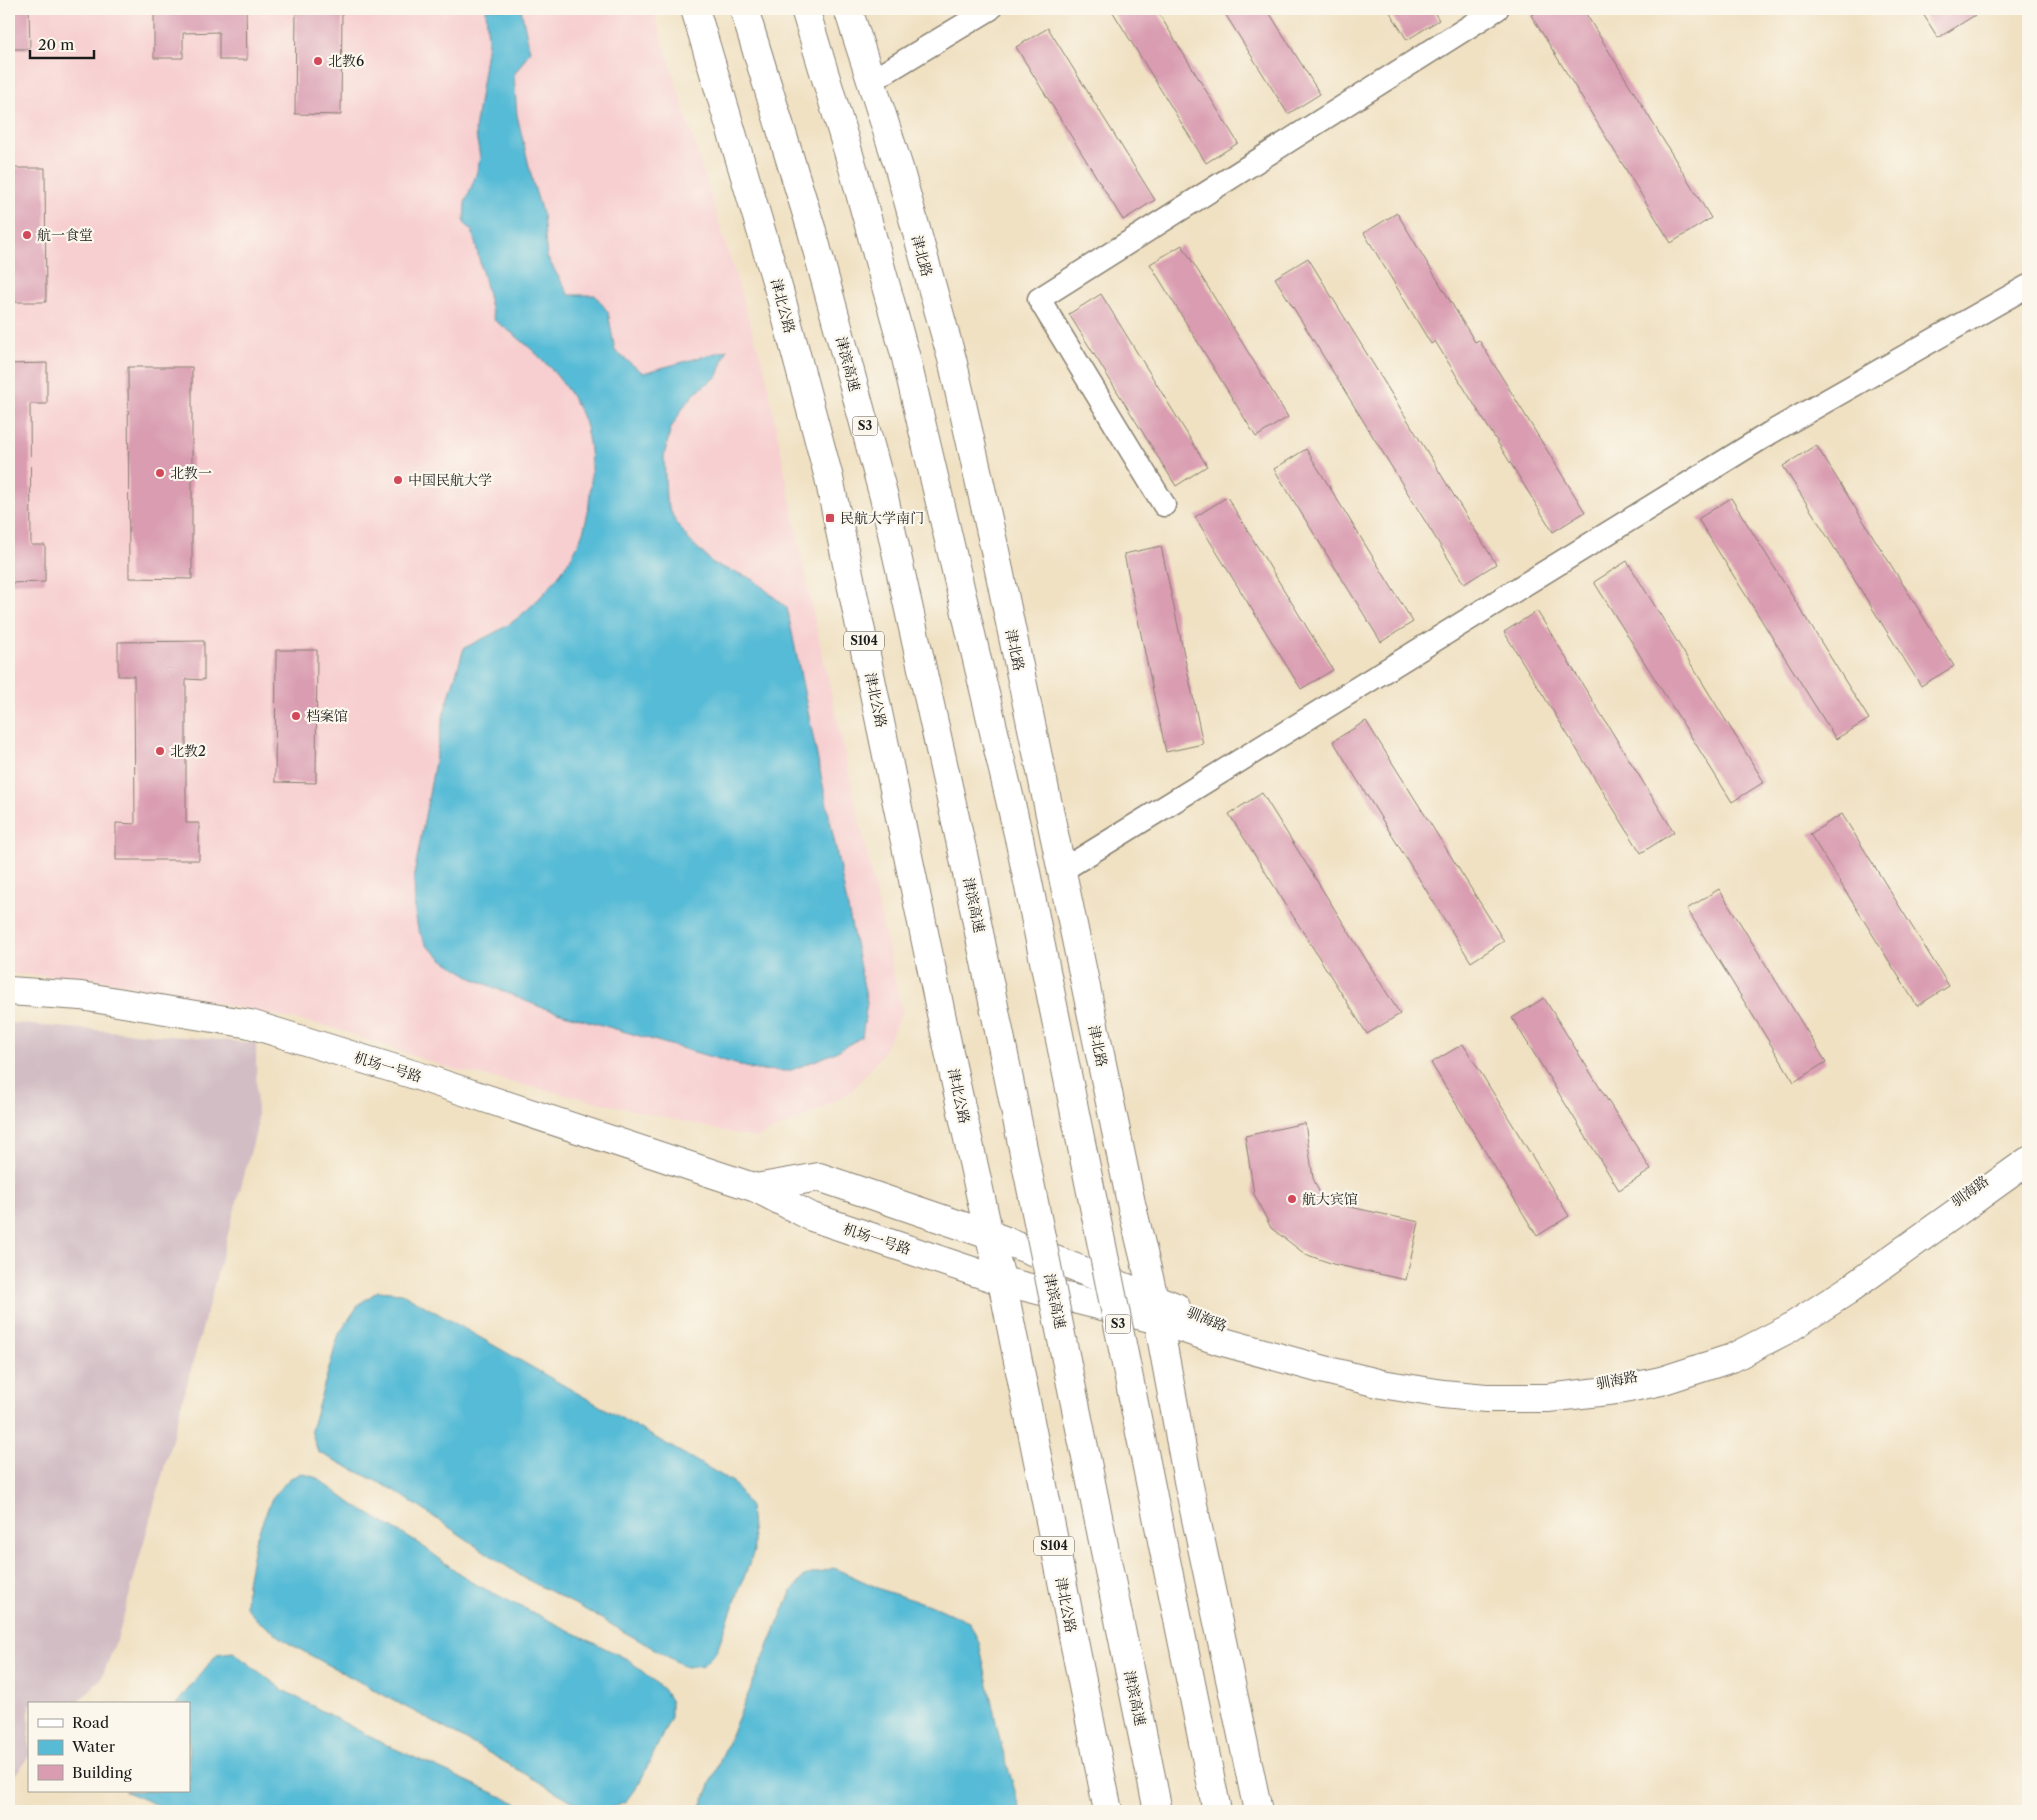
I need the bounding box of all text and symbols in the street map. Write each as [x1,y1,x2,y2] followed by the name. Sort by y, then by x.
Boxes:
[30,28,94,60] scale bar
[38,35,74,54] text: 20 m
[328,52,364,70] place label: 北教6
[312,55,324,67] marker: 北教6
[37,226,93,244] place label: 航一食堂
[21,229,33,241] marker: 航一食堂
[908,233,936,279] street label: 津北路
[767,277,799,335] street label: 津北公路
[832,335,864,393] street label: 津滨高速
[852,416,878,436] road number: S3
[170,464,212,482] place label: 北教一
[154,467,166,479] marker: 北教一
[408,471,492,489] place label: 中国民航大学
[392,474,404,486] marker: 中国民航大学
[840,509,924,527] place label: 民航大学南门
[824,512,836,524] marker: 民航大学南门
[1002,628,1028,672] street label: 津北路
[844,631,884,650] road number: S104
[861,671,891,729] street label: 津北公路
[306,707,348,725] place label: 档案馆
[290,710,302,722] marker: 档案馆
[170,742,206,760] place label: 北教2
[154,745,166,757] marker: 北教2
[959,876,989,934] street label: 津滨高速
[1085,1024,1111,1068] street label: 津北路
[352,1048,424,1086] street label: 机场一号路
[944,1067,974,1125] street label: 津北公路
[1948,1171,1992,1211] street label: 驯海路
[1302,1190,1358,1208] place label: 航大宾馆
[1286,1193,1298,1205] marker: 航大宾馆
[841,1220,913,1258] street label: 机场一号路
[1040,1272,1070,1330] street label: 津滨高速
[1184,1303,1230,1335] street label: 驯海路
[1106,1315,1130,1334] road number: S3
[1595,1367,1639,1393] street label: 驯海路
[1034,1536,1074,1555] road number: S104
[1052,1576,1080,1634] street label: 津北公路
[1120,1669,1150,1727] street label: 津滨高速
[28,1702,190,1792] legend
[72,1713,109,1732] text: Road
[71,1737,116,1756] text: Water
[72,1763,132,1782] text: Building

